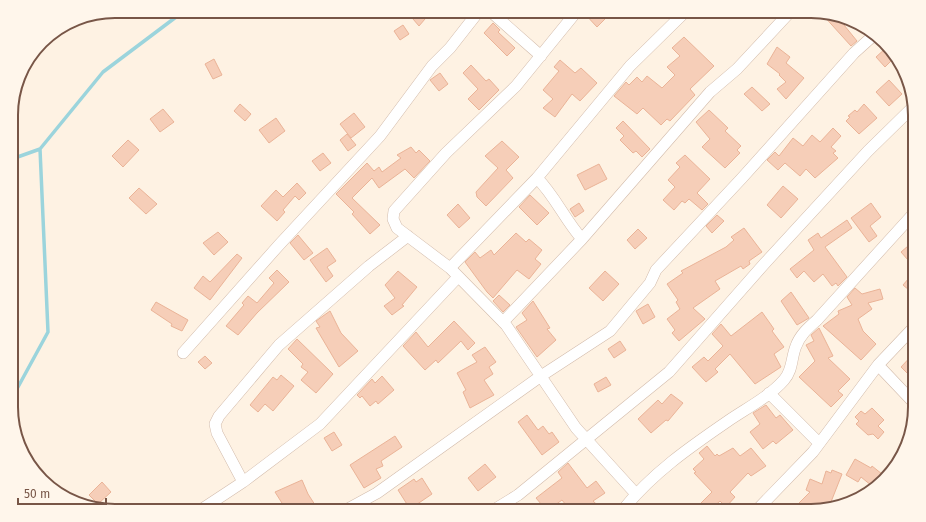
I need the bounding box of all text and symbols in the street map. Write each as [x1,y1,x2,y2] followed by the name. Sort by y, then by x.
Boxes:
[18,480,106,506] scale bar
[24,487,50,501] text: 50 m

